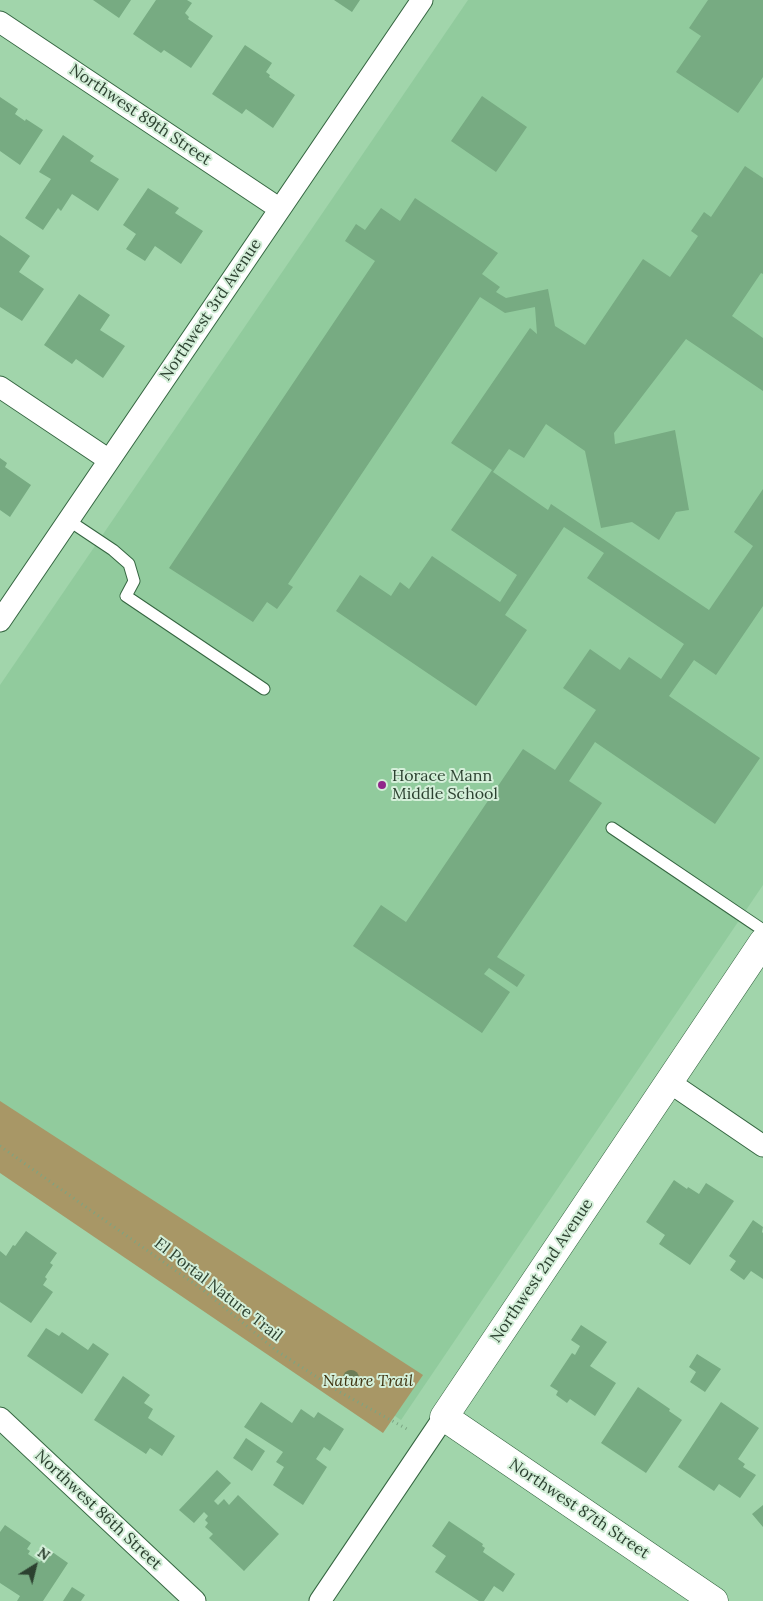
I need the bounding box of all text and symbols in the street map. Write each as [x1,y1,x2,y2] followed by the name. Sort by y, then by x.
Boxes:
[66,60,214,170] street label: Northwest 89th Street
[156,235,266,385] street label: Northwest 3rd Avenue
[392,766,498,804] place label: Horace Mann Middle School
[376,779,388,791] marker: Horace Mann Middle School
[487,1195,597,1347] street label: Northwest 2nd Avenue
[150,1234,286,1346] street label: El Portal Nature Trail
[323,1371,413,1391] park label: Nature Trail
[30,1446,166,1574] street label: Northwest 86th Street
[505,1455,653,1563] street label: Northwest 87th Street
[10,1541,60,1591] north arrow

